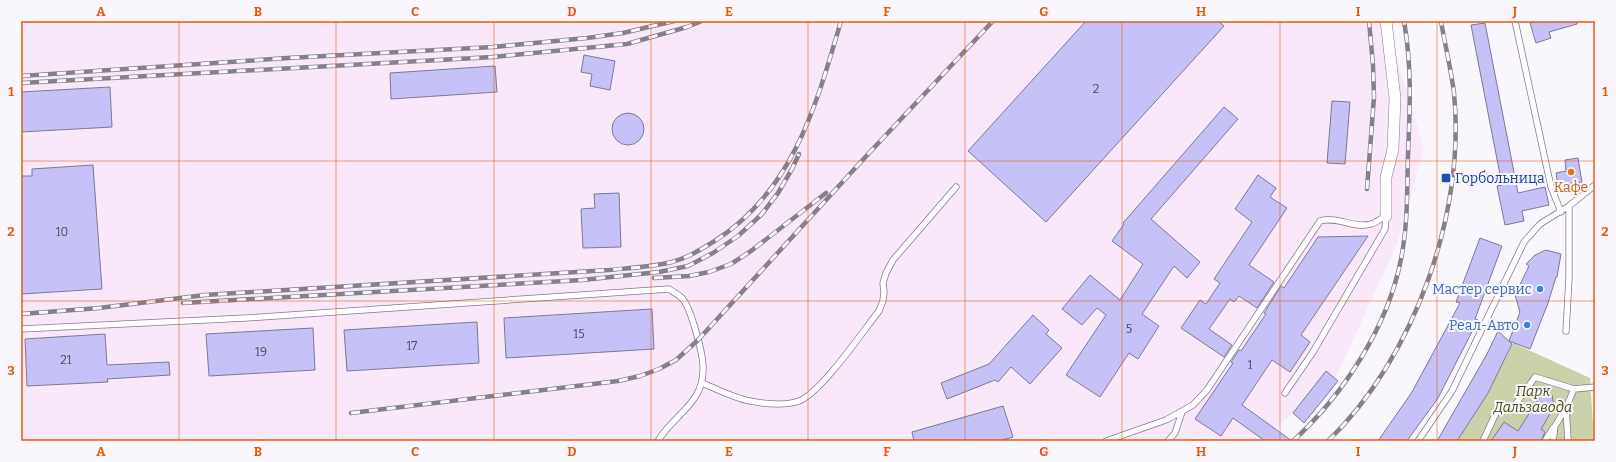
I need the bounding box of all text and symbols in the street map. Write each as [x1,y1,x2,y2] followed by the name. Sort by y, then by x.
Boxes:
[96,4,106,19] text: A
[254,4,262,19] text: B
[411,4,419,19] text: C
[567,4,577,19] text: D
[725,4,733,19] text: E
[883,4,891,19] text: F
[1039,4,1049,19] text: G
[1196,4,1206,19] text: H
[1356,4,1361,19] text: I
[1512,4,1518,19] text: J
[1093,82,1099,96] house number: 2
[8,84,14,99] text: 1
[1602,84,1608,99] text: 1
[1566,167,1576,177] marker: Кафе
[1455,170,1545,187] place label: Горбольница
[1440,172,1452,184] marker: Горбольница
[1554,179,1588,196] place label: Кафе
[7,224,15,239] text: 2
[1601,224,1609,239] text: 2
[56,225,68,239] house number: 10
[1432,281,1532,298] place label: Мастер сервис
[1535,284,1545,294] marker: Мастер сервис
[1449,317,1519,334] place label: Реал-Авто
[1522,320,1532,330] marker: Реал-Авто
[1126,322,1132,336] house number: 5
[573,327,585,341] house number: 15
[407,339,417,353] house number: 17
[255,345,267,359] house number: 19
[60,353,72,367] house number: 21
[1248,358,1253,372] house number: 1
[7,363,15,378] text: 3
[1601,363,1609,378] text: 3
[1493,383,1572,416] park label: Парк Дальзавода
[96,444,106,459] text: A
[254,444,262,459] text: B
[411,444,419,459] text: C
[567,444,577,459] text: D
[725,444,733,459] text: E
[883,444,891,459] text: F
[1039,444,1049,459] text: G
[1196,444,1206,459] text: H
[1356,444,1361,459] text: I
[1512,444,1518,459] text: J

